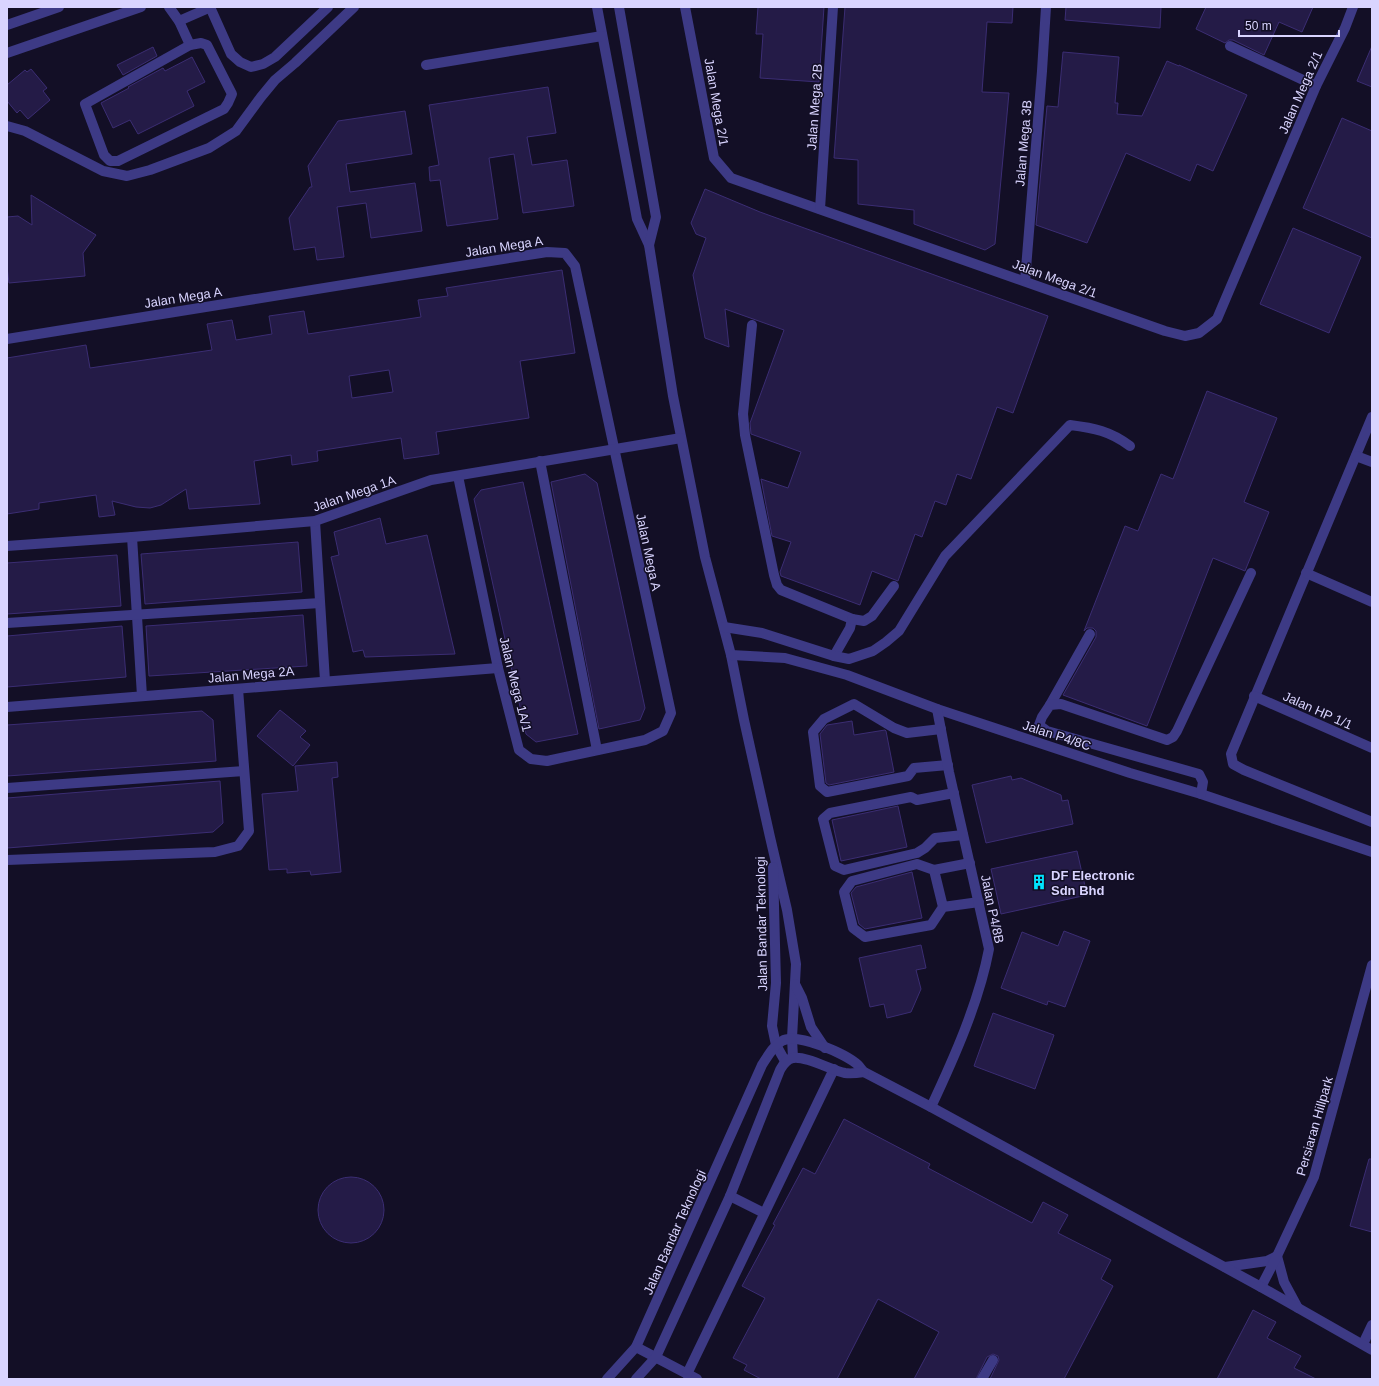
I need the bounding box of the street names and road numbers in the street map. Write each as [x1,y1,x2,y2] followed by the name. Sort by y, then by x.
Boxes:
[1276,49,1325,136] street label: Jalan Mega 2/1
[701,57,732,147] street label: Jalan Mega 2/1
[804,63,825,151] street label: Jalan Mega 2B
[1012,99,1035,187] street label: Jalan Mega 3B
[464,233,544,260] street label: Jalan Mega A
[1010,256,1099,301] street label: Jalan Mega 2/1
[143,284,223,311] street label: Jalan Mega A
[311,472,398,515] street label: Jalan Mega 1A
[633,512,664,593] street label: Jalan Mega A
[496,635,535,733] street label: Jalan Mega 1A/1
[207,663,295,686] street label: Jalan Mega 2A
[1281,689,1355,732] street label: Jalan HP 1/1
[1021,717,1093,754] street label: Jalan P4/8C
[753,856,770,992] street label: Jalan Bandar Teknologi
[978,873,1007,945] street label: Jalan P4/8B
[1293,1074,1336,1178] street label: Persiaran Hillpark
[640,1167,709,1297] street label: Jalan Bandar Teknologi

